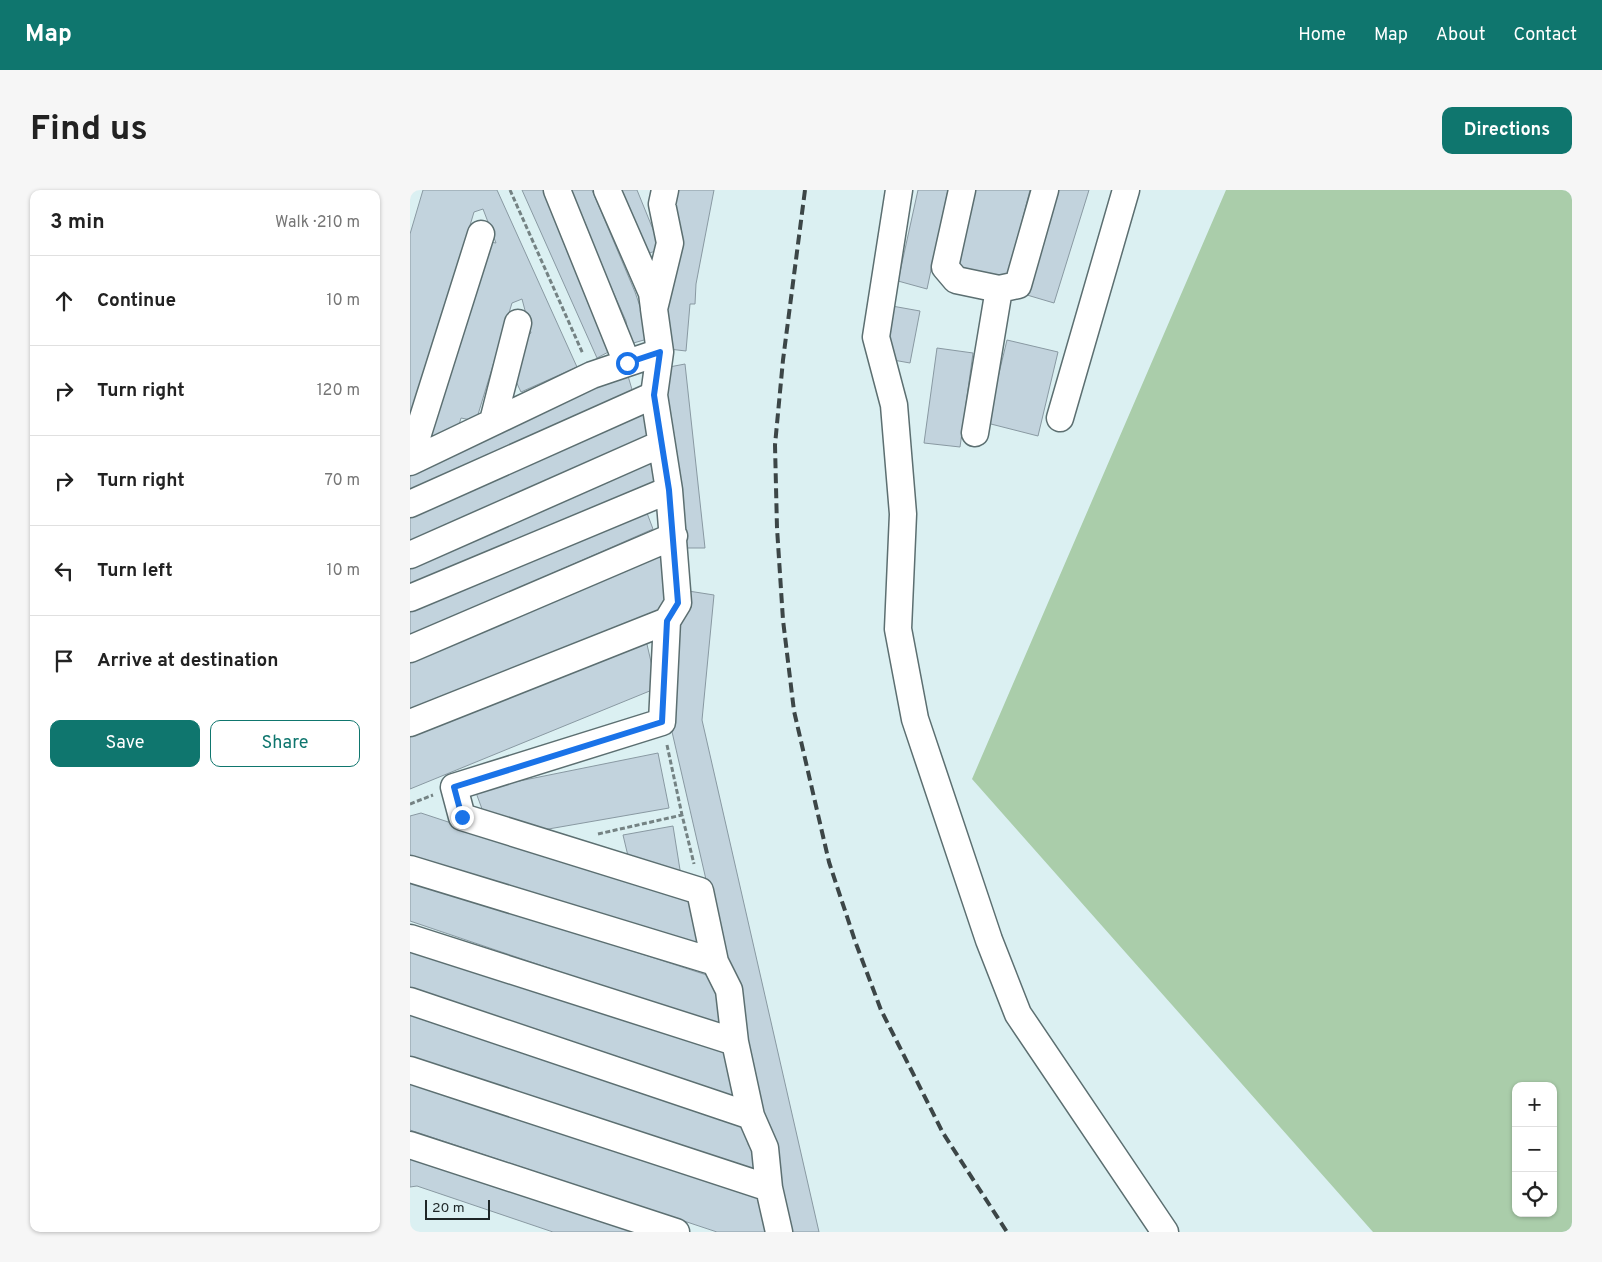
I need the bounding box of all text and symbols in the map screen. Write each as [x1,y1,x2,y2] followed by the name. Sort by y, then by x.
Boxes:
[25,20,72,50] text: Map
[1298,24,1346,47] text: Home
[1374,24,1408,47] text: Map
[1436,24,1485,47] text: About
[1513,24,1577,47] text: Contact
[1442,107,1572,154] button: Directions
[30,108,148,152] text: Find us
[50,209,105,236] text: 3 min
[275,213,360,233] text: Walk · 210 m
[50,287,78,315] icon: ahead
[97,289,176,313] text: Continue
[326,291,360,311] text: 10 m
[616,352,639,375] route start
[50,377,78,405] icon: right
[97,379,185,403] text: Turn right
[317,381,360,401] text: 120 m
[50,467,78,495] icon: right
[97,469,185,493] text: Turn right
[325,471,360,491] text: 70 m
[50,557,78,585] icon: left
[97,559,173,583] text: Turn left
[326,561,360,581] text: 10 m
[50,647,78,675] icon: arrive
[97,649,278,673] text: Arrive at destination
[50,720,200,767] button: Save
[210,720,360,767] button: Share
[451,806,474,829] route end
[1512,1082,1557,1217] map controls
[1512,1082,1557,1127] button: +
[1512,1127,1557,1172] button: −
[1512,1172,1557,1217] button: locate
[425,1197,490,1220] scale bar
[432,1200,465,1217] text: 20 m

